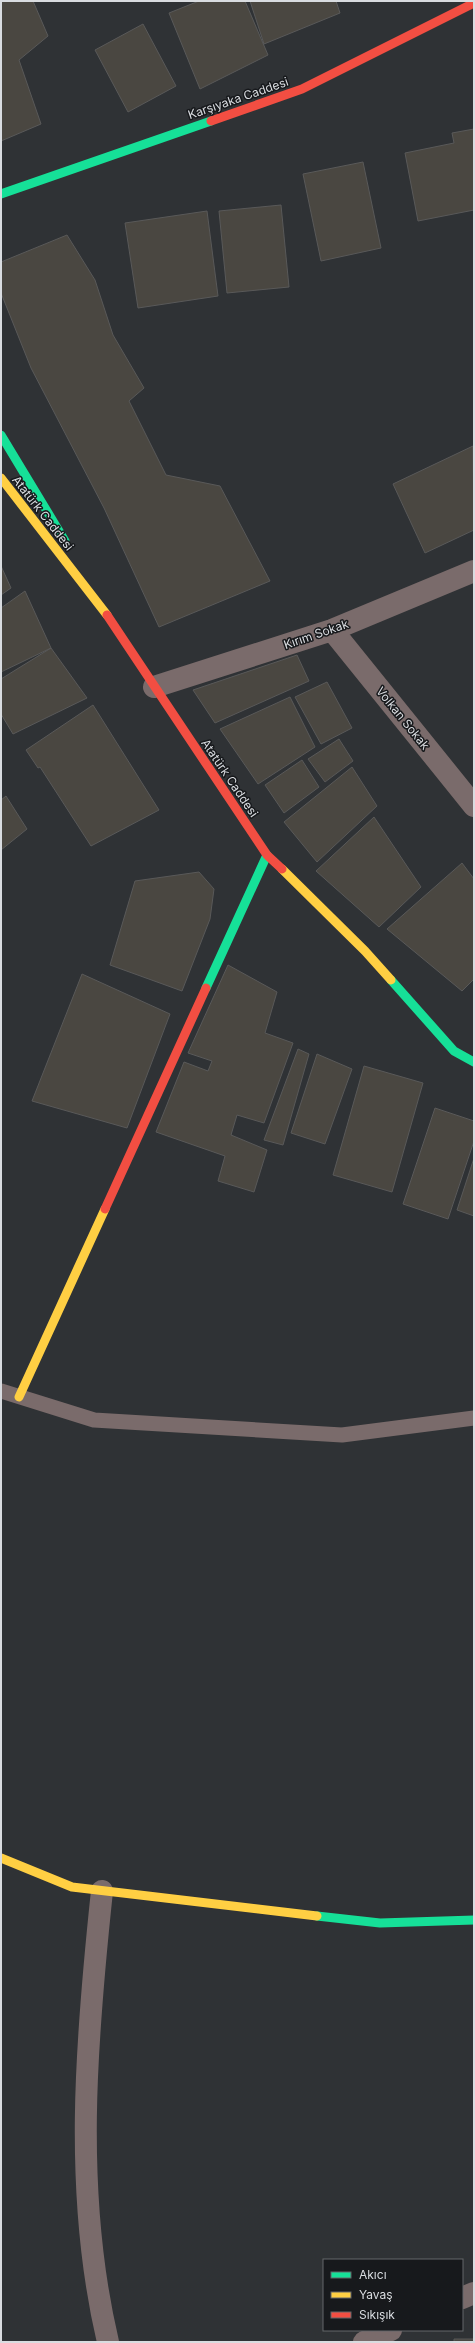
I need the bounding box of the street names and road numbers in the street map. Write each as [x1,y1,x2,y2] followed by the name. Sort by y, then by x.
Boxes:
[186,74,290,122] street label: Karşıyaka Caddesi
[9,473,77,554] street label: Atatürk Caddesi
[282,616,351,652] street label: Kırım Sokak
[373,684,433,753] street label: Volkan Sokak
[198,736,262,820] street label: Atatürk Caddesi

